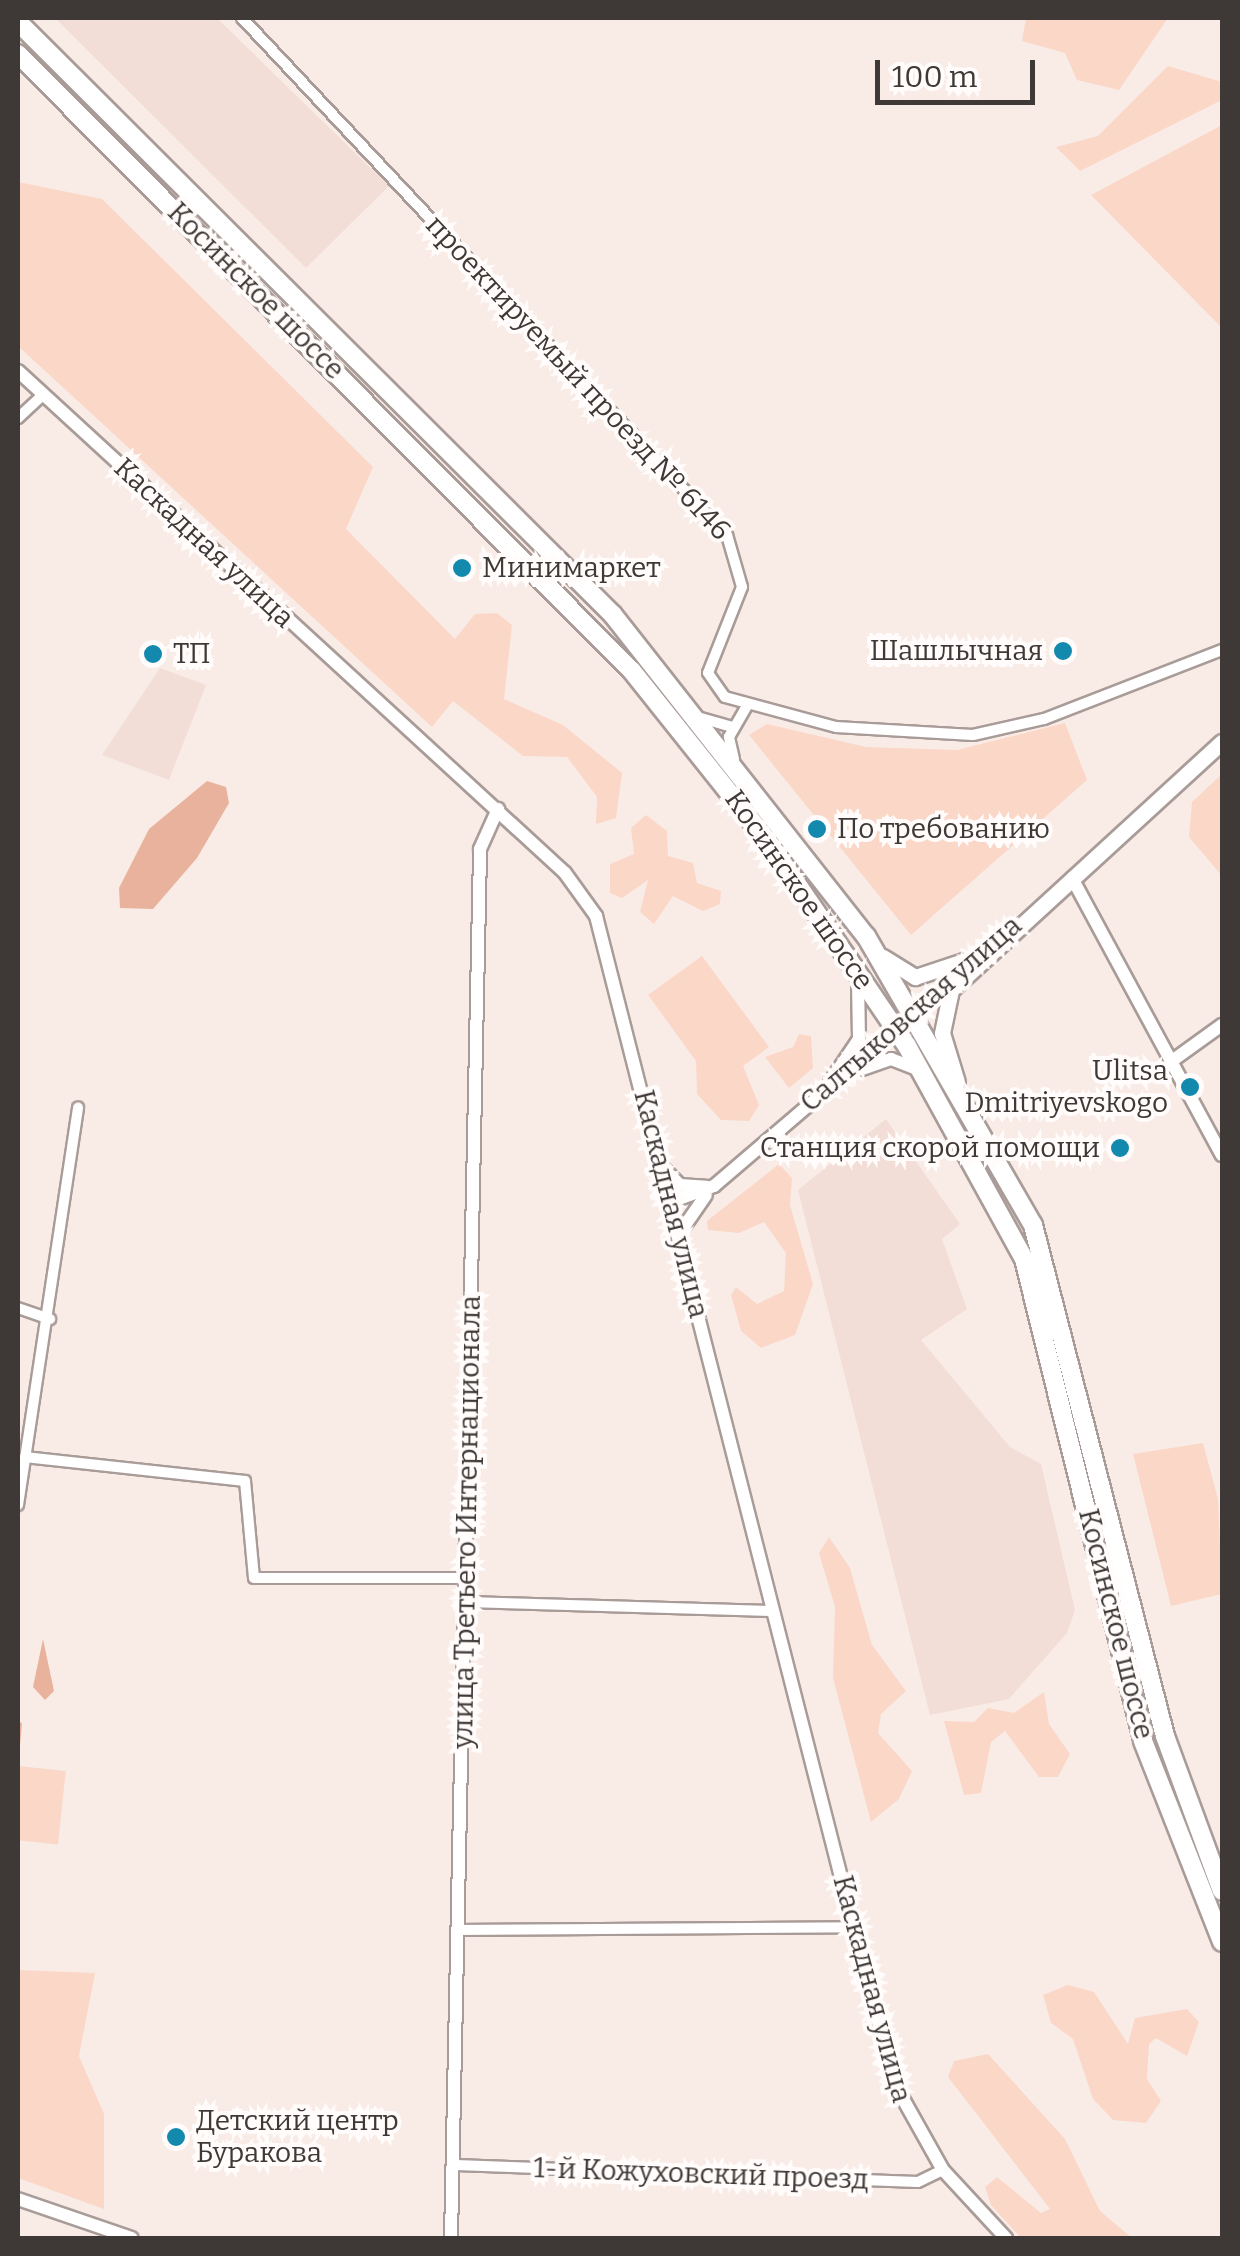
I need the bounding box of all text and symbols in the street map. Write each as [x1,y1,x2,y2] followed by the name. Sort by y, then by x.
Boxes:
[880,40,1040,102] scale bar
[892,59,977,95] text: 100 m
[161,196,351,386] street label: Косинское шоссе
[419,209,737,547] street label: проектируемый проезд № 6146
[107,451,301,635] street label: Каскадная улица
[482,551,661,585] place label: Минимаркет
[451,557,473,579] marker: Минимаркет
[870,634,1043,668] place label: Шашлычная
[173,637,211,671] place label: ТП
[1052,640,1074,662] marker: Шашлычная
[142,643,164,665] marker: ТП
[718,784,880,996] street label: Косинское шоссе
[837,812,1050,846] place label: По требованию
[806,818,828,840] marker: По требованию
[794,909,1028,1119] street label: Салтыковская улица
[964,1054,1168,1120] place label: Ulitsa Dmitriyevskogo
[1177,1074,1203,1100] marker: Ulitsa Dmitriyevskogo
[626,1087,716,1321] street label: Каскадная улица
[760,1131,1100,1165] place label: Станция скорой помощи
[1109,1137,1131,1159] marker: Станция скорой помощи
[446,1295,488,1749] street label: улица Третьего Интернационала
[1071,1505,1161,1743] street label: Косинское шоссе
[826,1872,918,2106] street label: Каскадная улица
[196,2104,399,2170] place label: Детский центр Буракова
[165,2126,187,2148] marker: Детский центр Буракова
[533,2151,869,2197] street label: 1-й Кожуховский проезд

